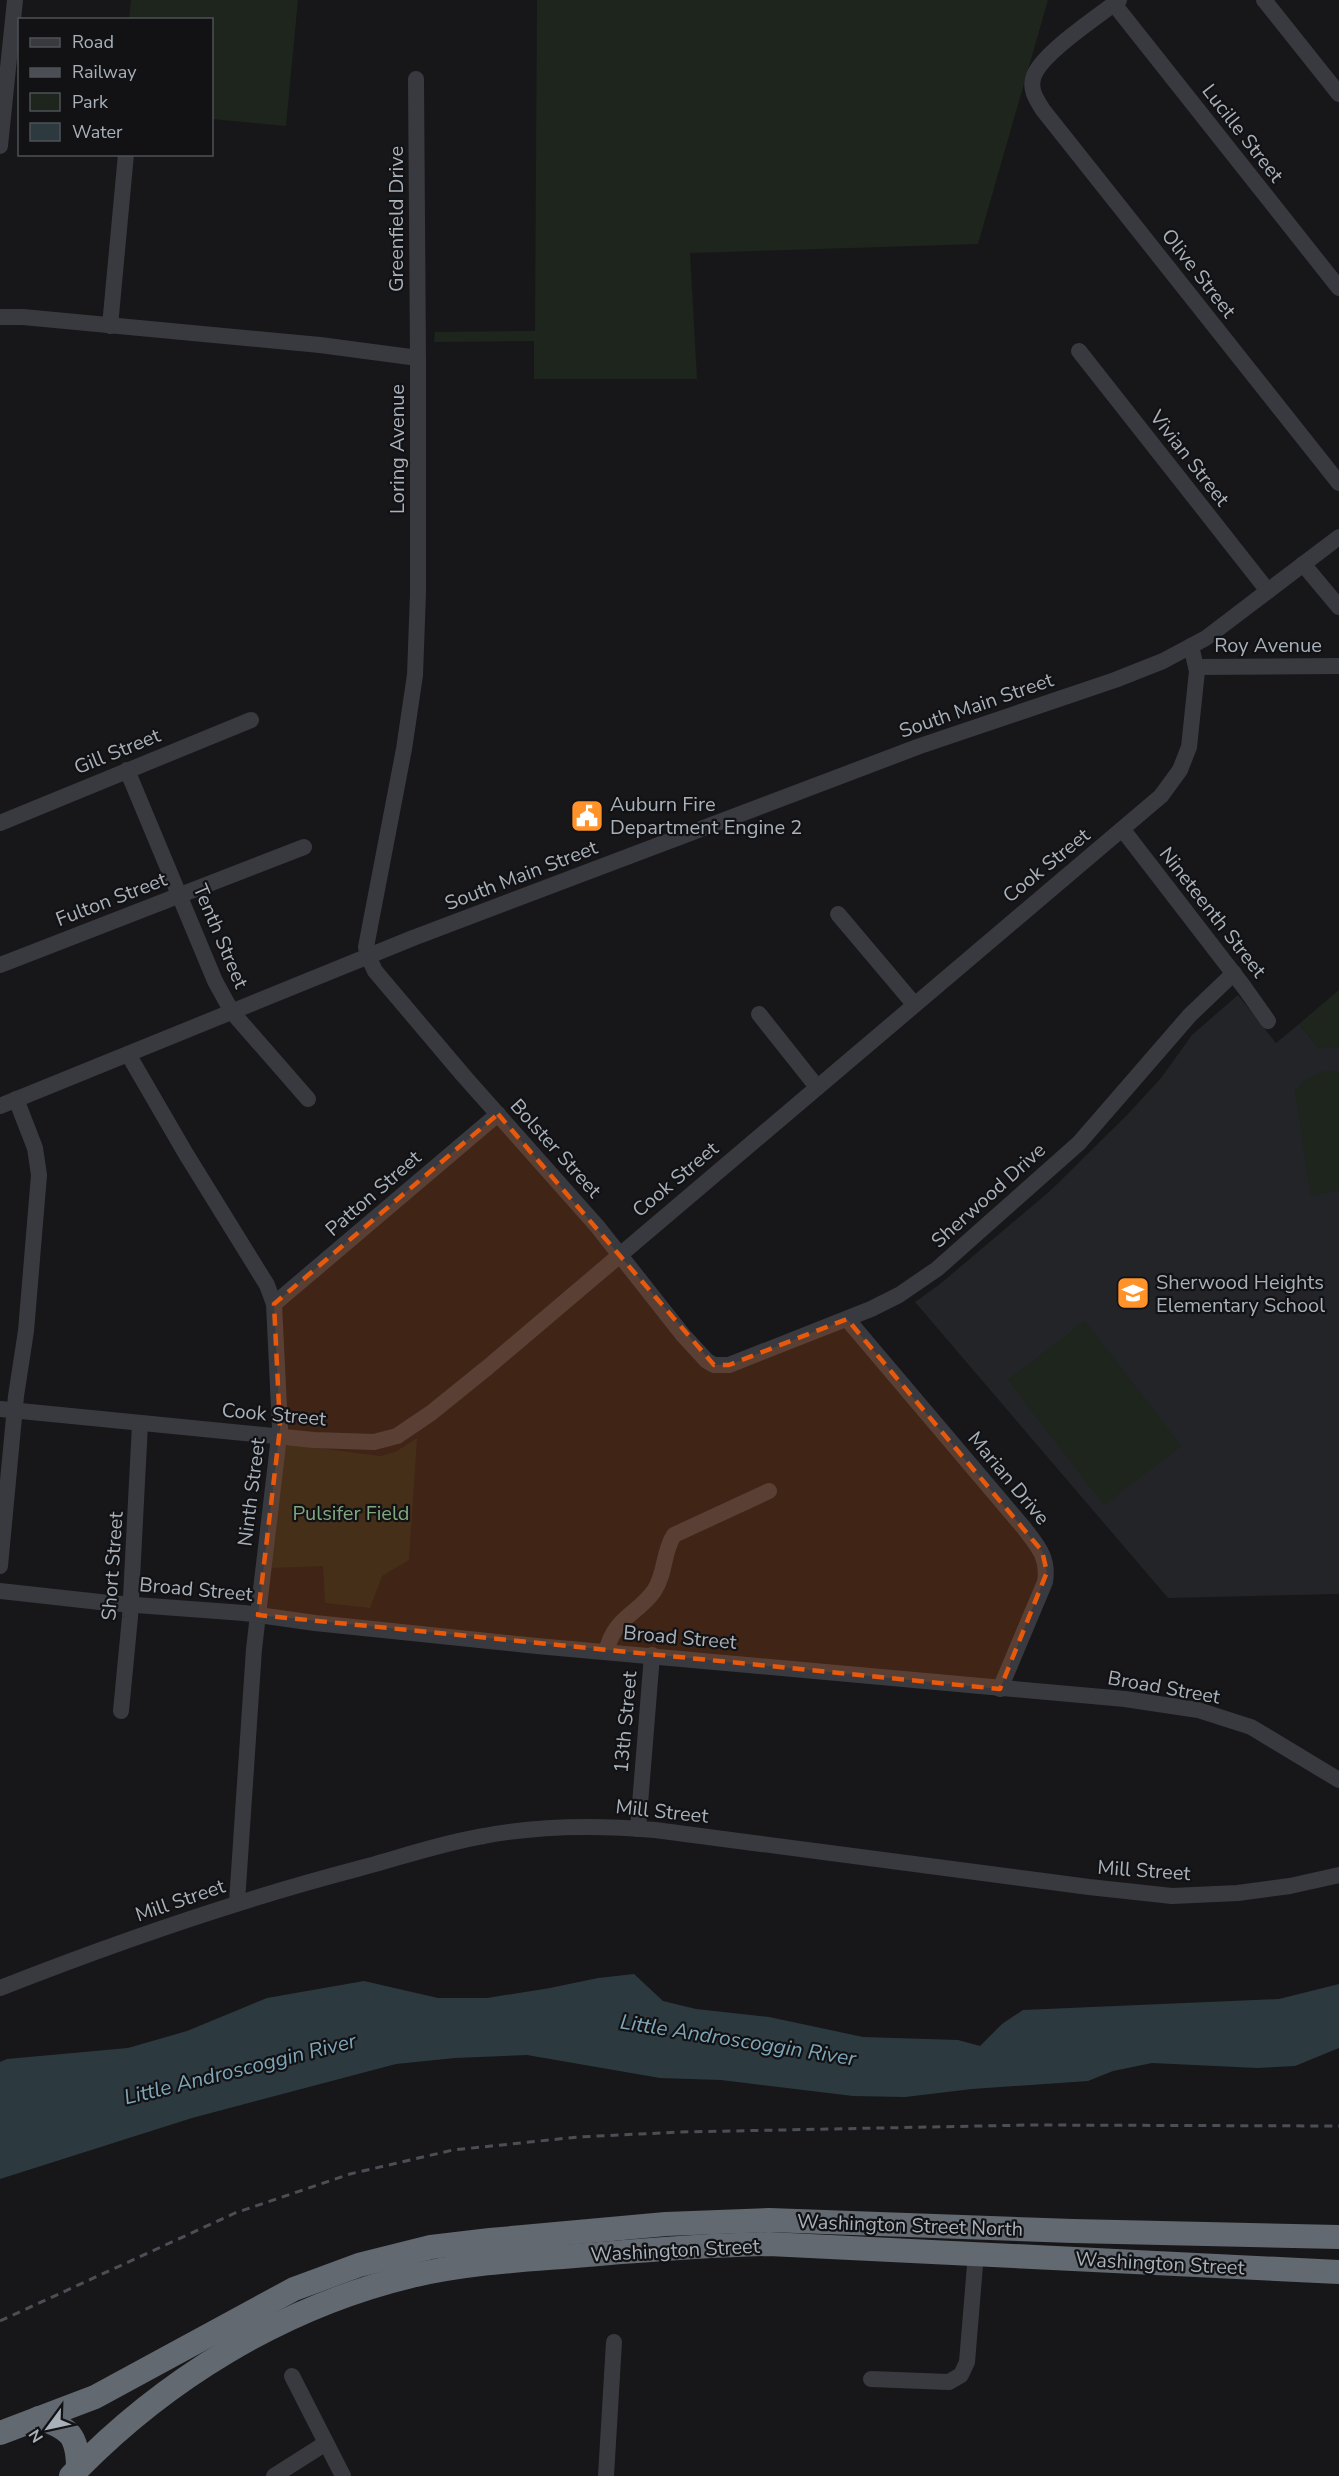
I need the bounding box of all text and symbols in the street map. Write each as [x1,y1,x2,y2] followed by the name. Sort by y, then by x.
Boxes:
[18,18,213,156] legend
[72,30,114,54] text: Road
[72,60,137,84] text: Railway
[1196,79,1290,189] street label: Lucille Street
[72,90,109,114] text: Park
[72,120,123,144] text: Water
[383,146,410,292] street label: Greenfield Drive
[1155,223,1243,324] street label: Olive Street
[384,384,411,514] street label: Loring Avenue
[1143,404,1236,513] street label: Vivian Street
[1214,632,1322,659] street label: Roy Avenue
[895,666,1058,745] street label: South Main Street
[70,722,165,781] street label: Gill Street
[610,791,802,841] place label: Auburn Fire Department Engine 2
[569,798,605,834] public building icon: Auburn Fire Department Engine 2
[997,821,1096,909] street label: Cook Street
[441,834,602,917] street label: South Main Street
[1153,841,1273,984] street label: Nineteenth Street
[52,866,171,933] street label: Fulton Street
[187,880,255,993] street label: Tenth Street
[504,1093,608,1204] street label: Bolster Street
[627,1135,725,1223] street label: Cook Street
[925,1137,1051,1254] street label: Sherwood Drive
[320,1144,428,1242] street label: Patton Street
[1156,1269,1325,1319] place label: Sherwood Heights Elementary School
[1115,1275,1151,1311] school or university icon: Sherwood Heights Elementary School
[221,1396,328,1433] street label: Cook Street
[962,1426,1056,1531] street label: Marian Drive
[231,1435,272,1548] street label: Ninth Street
[293,1500,409,1527] park label: Pulsifer Field
[95,1510,130,1621] street label: Short Street
[138,1571,255,1608] street label: Broad Street
[622,1619,739,1656] street label: Broad Street
[1106,1664,1223,1711] street label: Broad Street
[608,1669,643,1774] street label: 13th Street
[614,1793,711,1830] street label: Mill Street
[1096,1854,1192,1887] street label: Mill Street
[132,1872,230,1928] street label: Mill Street
[618,2008,858,2073] water label: Little Androscoggin River
[121,2026,359,2111] water label: Little Androscoggin River
[796,2208,1024,2243] street label: Washington Street North
[590,2233,761,2268] street label: Washington Street
[1075,2246,1246,2281] street label: Washington Street
[18,2398,78,2458] north arrow
[24,2425,49,2447] text: N

